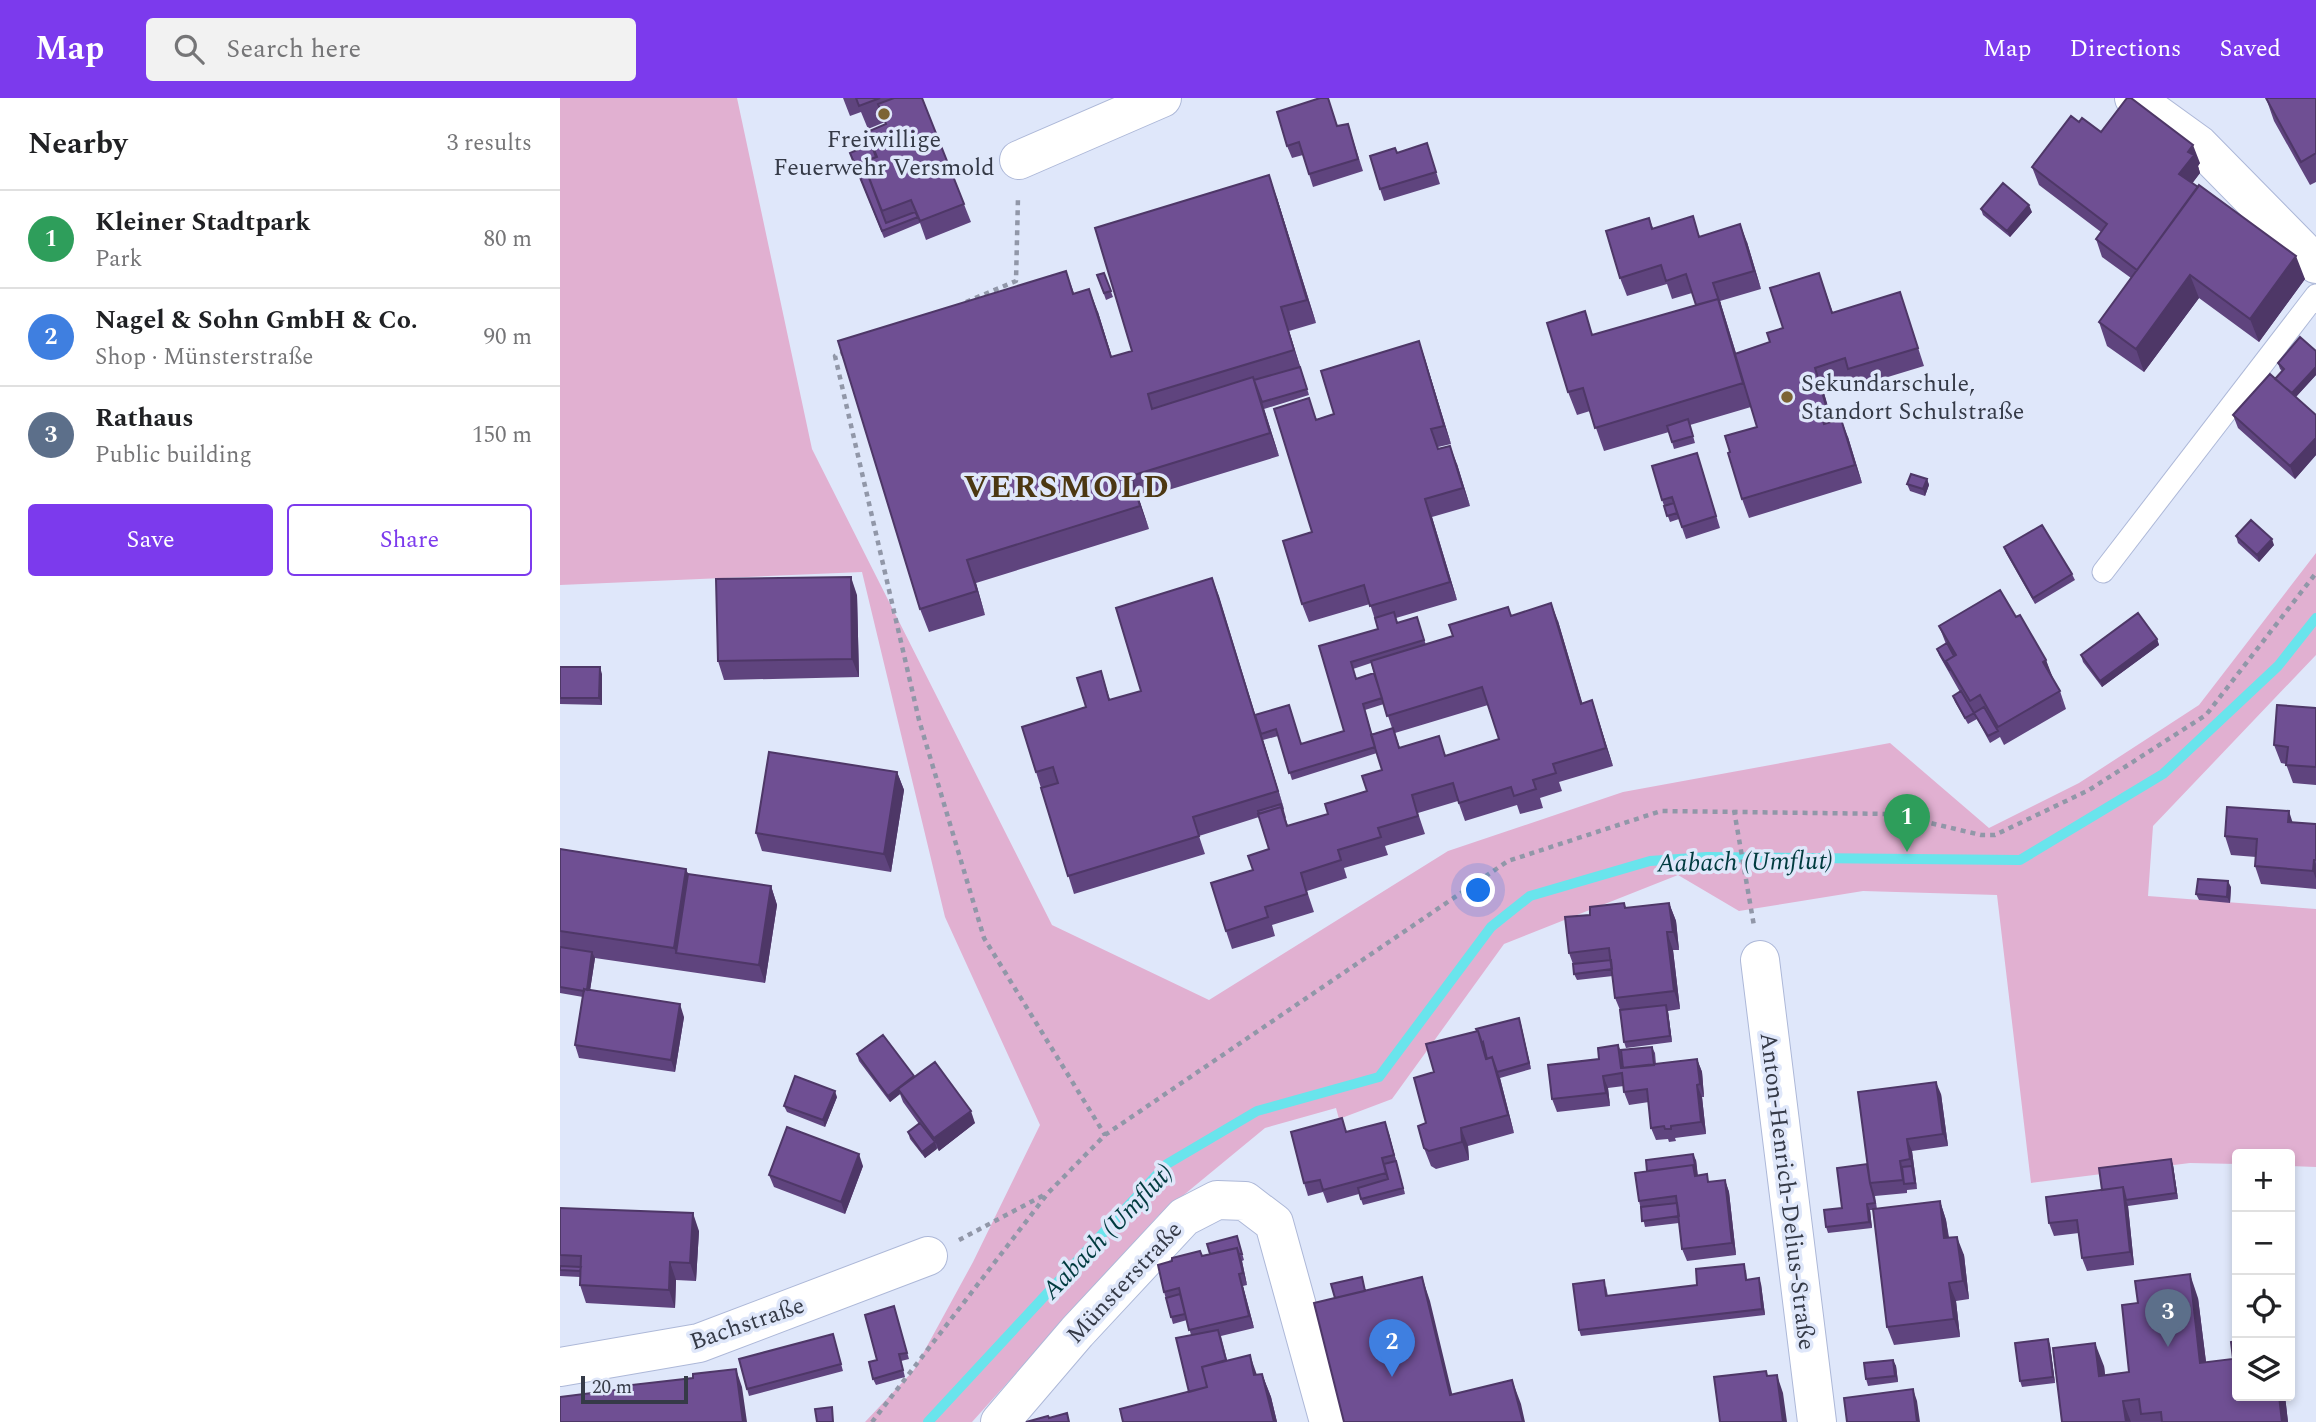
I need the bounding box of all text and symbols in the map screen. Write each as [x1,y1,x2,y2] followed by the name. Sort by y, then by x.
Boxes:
[146,18,636,81] search box
[35,24,104,74] text: Map
[226,29,361,69] text: Search here
[170,30,208,68] icon: search
[1983,31,2031,67] text: Map
[2069,31,2181,67] text: Directions
[2219,31,2281,67] text: Saved
[876,106,892,122] marker: Freiwillige Feuerwehr Versmold
[28,121,127,167] text: Nearby
[773,122,995,186] place label: Freiwillige Feuerwehr Versmold
[447,126,532,161] text: 3 results
[95,202,311,242] text: Kleiner Stadtpark
[45,222,57,257] text: 1
[483,222,532,257] text: 80 m
[95,242,142,277] text: Park
[95,300,418,340] text: Nagel & Sohn GmbH & Co.
[45,320,57,355] text: 2
[483,320,532,355] text: 90 m
[95,340,313,375] text: Shop · Münsterstraße
[1801,366,2024,430] place label: Sekundarschule, Standort Schulstraße
[1779,389,1795,405] marker: Sekundarschule, Standort Schulstraße
[95,398,194,438] text: Rathaus
[45,418,57,453] text: 3
[472,418,532,453] text: 150 m
[95,438,252,473] text: Public building
[963,463,1171,512] district label: VERSMOLD
[28,504,273,576] button: Save
[287,504,532,576] button: Share
[1884,794,1930,852] pin: 1
[1656,840,1833,884] water label: Aabach (Umflut)
[1461,873,1495,907] your location
[1750,1030,1824,1352] street label: Anton-Henrich-Delius-Straße
[2232,1149,2295,1401] map controls
[2232,1149,2295,1212] button: +
[1032,1155,1183,1310] water label: Aabach (Umflut)
[2232,1212,2295,1275] button: −
[1058,1213,1191,1352] street label: Münsterstraße
[2232,1275,2295,1338] button: locate
[685,1287,810,1360] street label: Bachstraße
[2145,1289,2191,1347] pin: 3
[1369,1319,1415,1377] pin: 2
[2232,1338,2295,1401] button: layers
[581,1373,688,1405] scale bar
[592,1373,632,1402] text: 20 m

